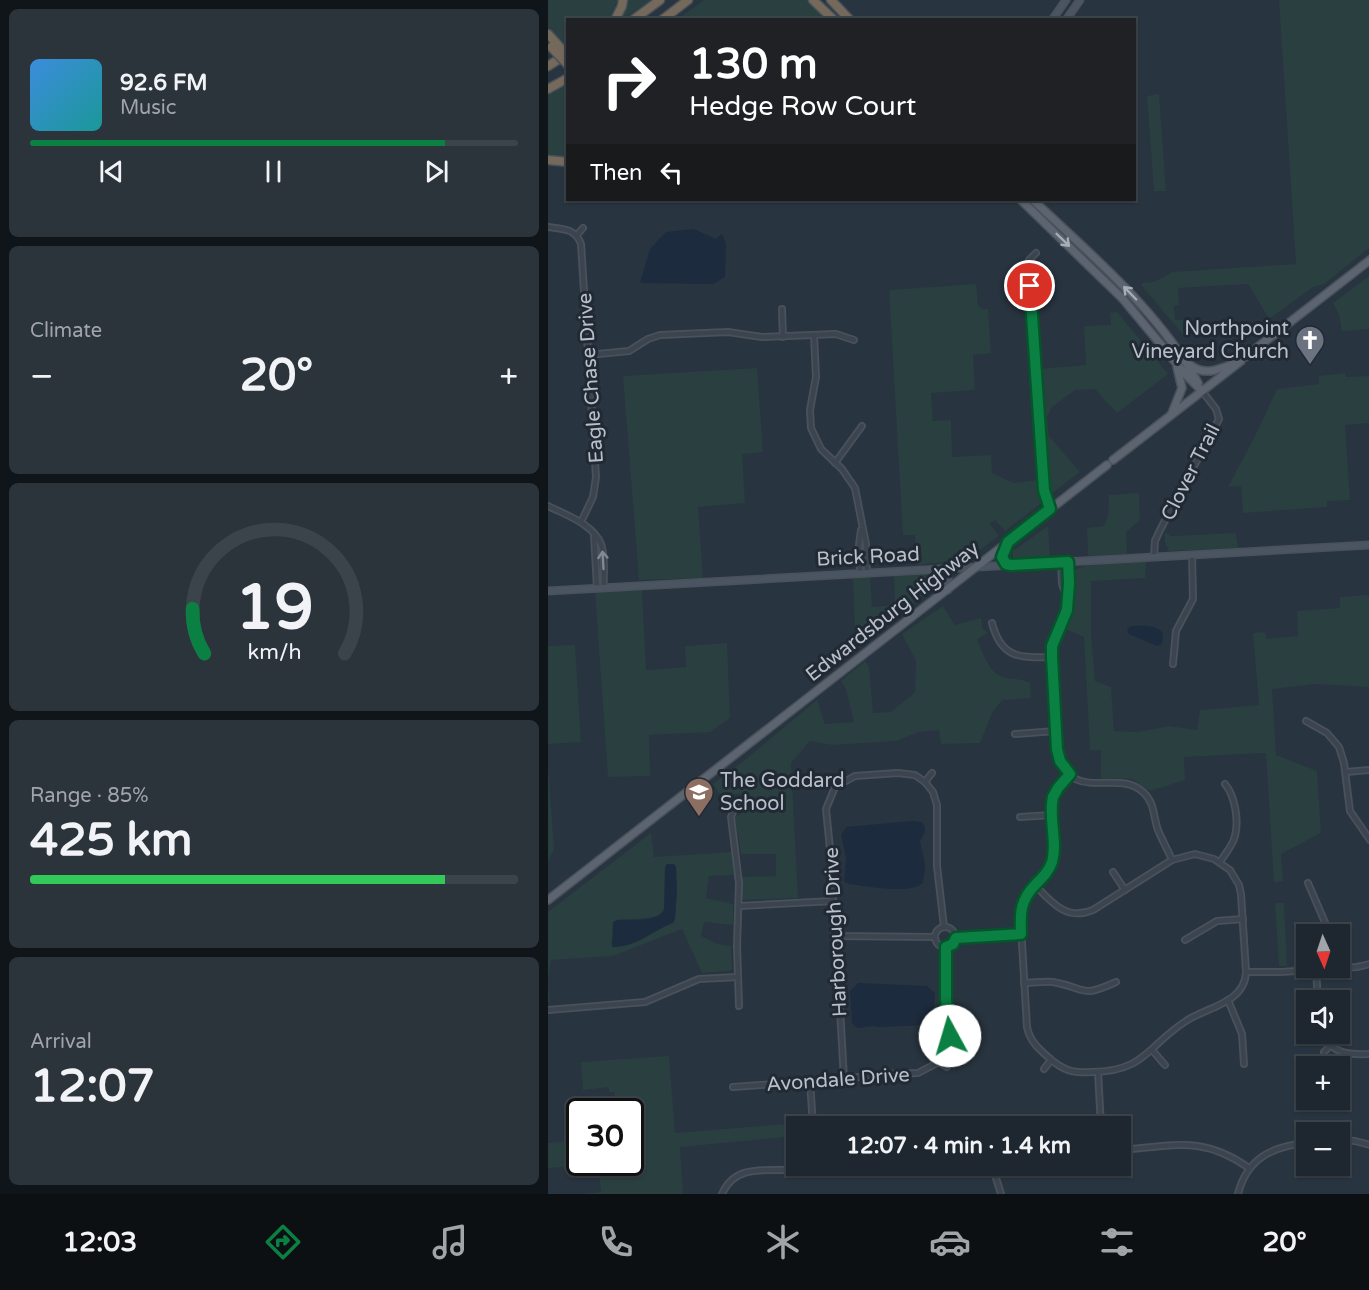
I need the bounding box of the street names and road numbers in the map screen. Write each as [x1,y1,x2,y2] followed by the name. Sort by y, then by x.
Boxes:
[573,292,609,464] street label: Eagle Chase Drive
[1156,420,1226,525] street label: Clover Trail
[801,536,984,687] street label: Edwardsburg Highway
[816,542,920,572] street label: Brick Road
[820,847,852,1017] street label: Harborough Drive
[766,1063,911,1097] street label: Avondale Drive

